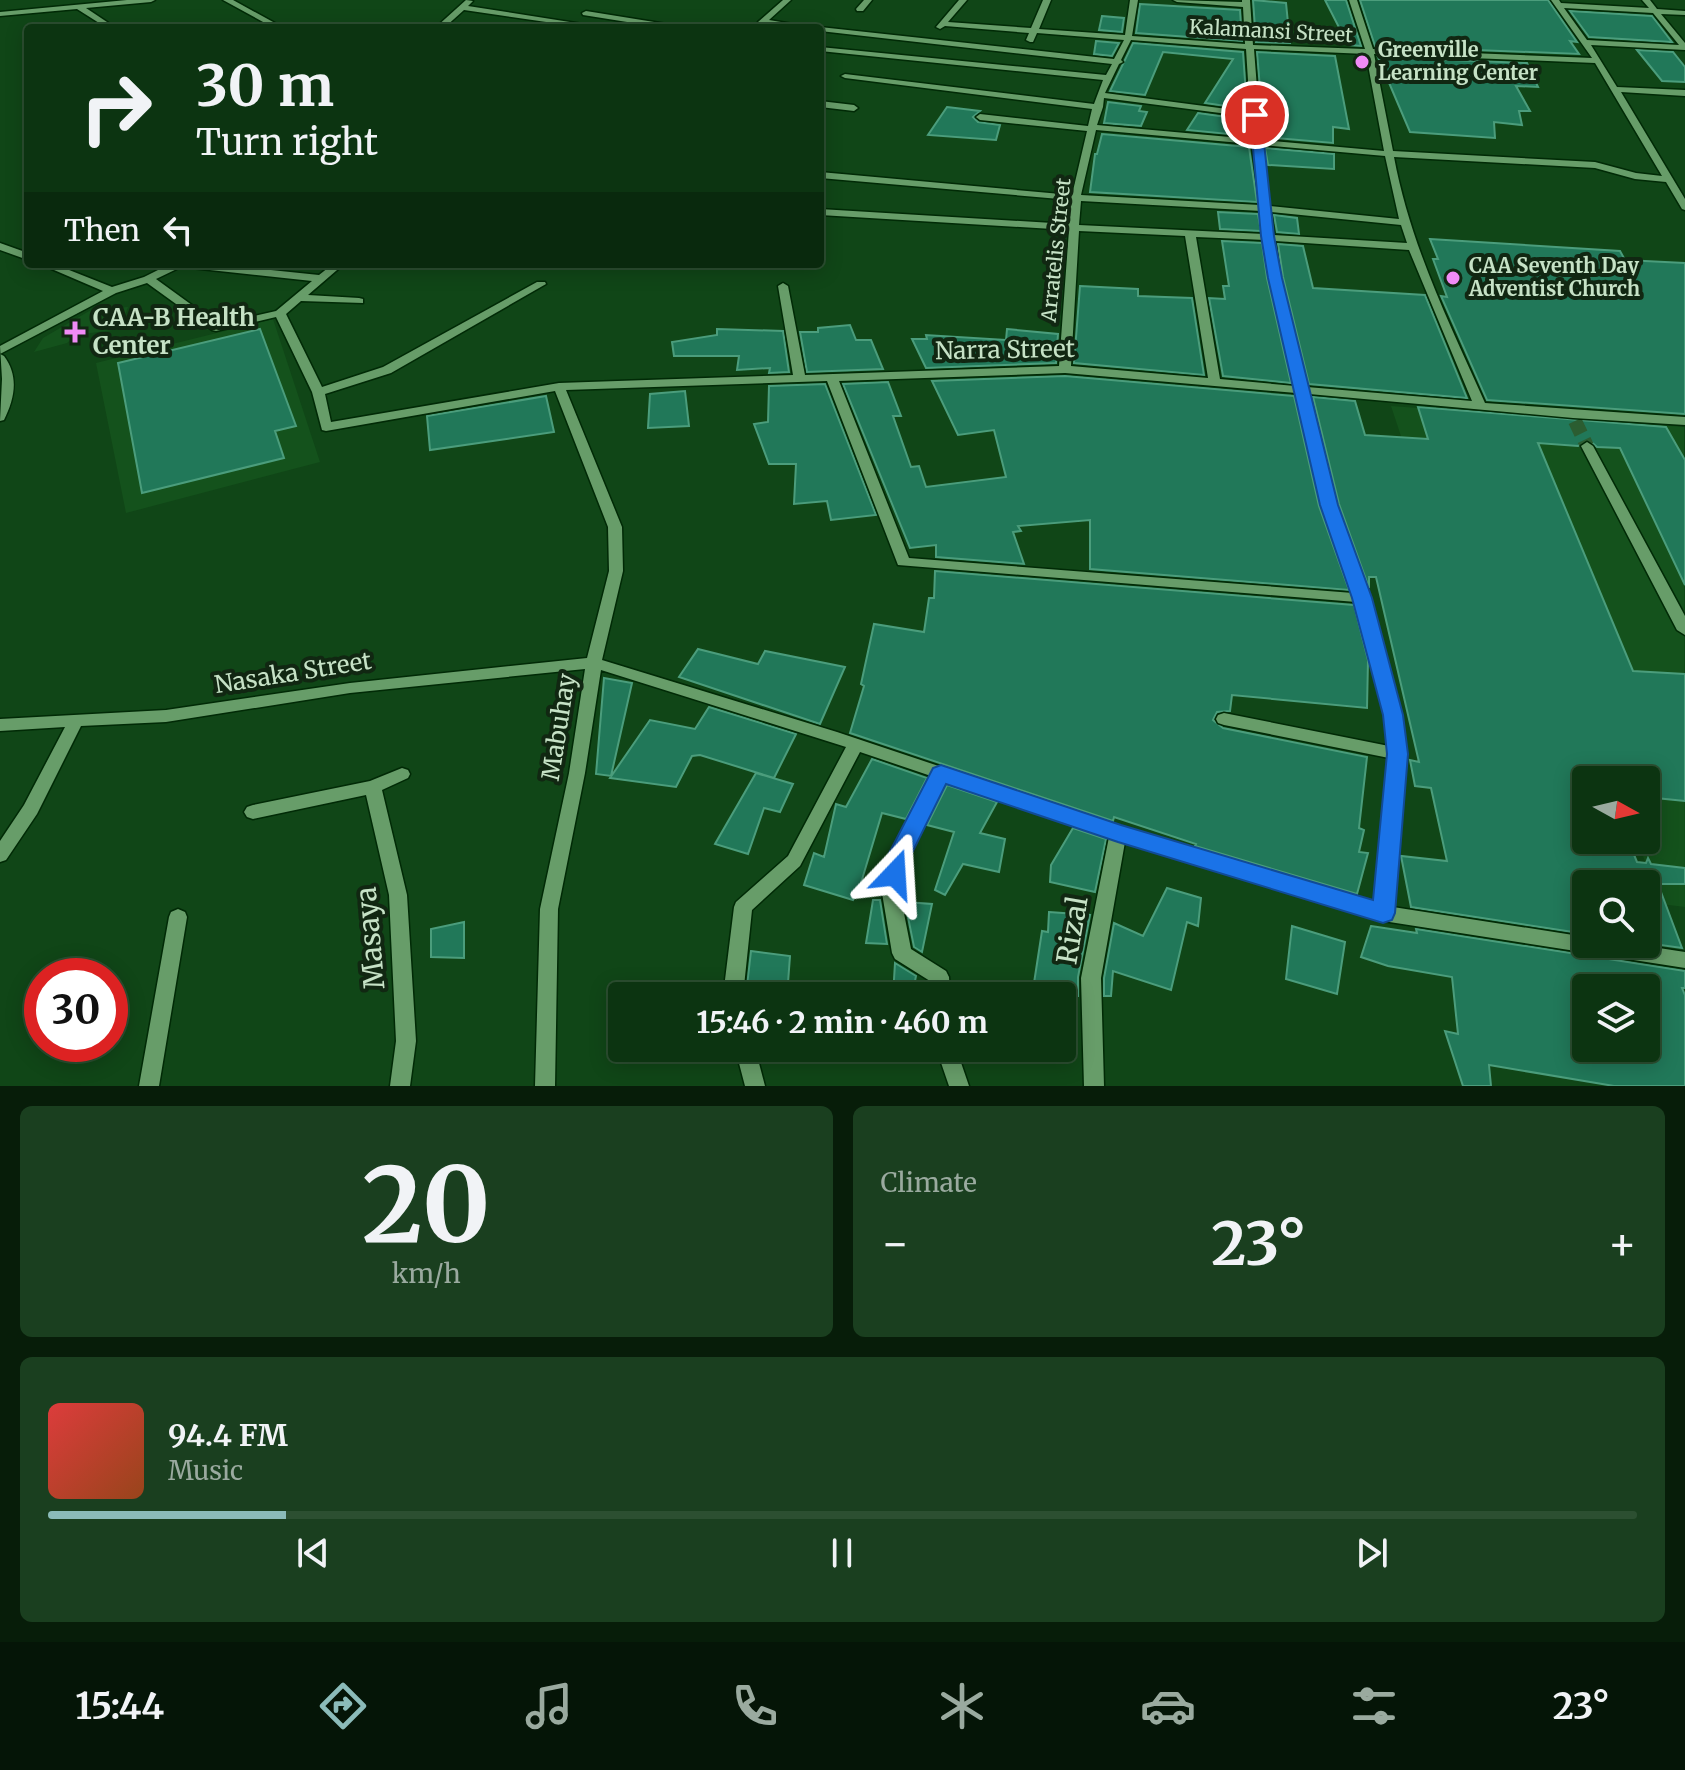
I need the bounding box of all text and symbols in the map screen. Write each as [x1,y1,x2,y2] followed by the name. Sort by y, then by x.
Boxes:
[1188,14,1354,47] street label: Kalamansi Street
[1378,37,1538,85] place label: Greenville Learning Center
[196,51,334,121] text: 30 m
[1353,53,1371,71] marker: Greenville Learning Center
[64,56,168,160] icon: right
[1221,81,1289,149] pin
[1233,93,1277,137] icon: arrive
[196,120,378,165] text: Turn right
[1035,176,1076,324] street label: Arratelis Street
[156,208,200,252] icon: left
[64,211,140,249] text: Then
[1468,253,1641,301] place label: CAA Seventh Day Adventist Church
[1444,269,1462,287] marker: CAA Seventh Day Adventist Church
[93,302,255,361] place label: CAA-B Health Center
[64,321,86,343] marker: CAA-B Health Center
[935,333,1076,366] street label: Narra Street
[212,645,374,700] street label: Nasaka Street
[535,671,582,783] street label: Mabuhay
[1572,766,1660,854] north arrow
[1572,766,1660,1062] map controls
[853,832,937,916] position arrow
[1572,870,1660,958] button: search
[348,885,392,991] street label: Masaya
[1048,893,1096,967] street label: Rizal
[24,958,128,1062] speed limit sign: 30
[1572,974,1660,1062] button: layers
[696,1003,988,1041] text: 15:46 · 2 min · 460 m
[362,1140,491,1270] text: 20
[881,1166,977,1199] text: Climate
[1211,1206,1306,1281] text: 23°
[881,1216,910,1271] text: −
[1608,1216,1637,1271] text: +
[392,1257,461,1290] text: km/h
[168,1416,288,1454] text: 94.4 FM
[168,1454,243,1487] text: Music
[291,1531,335,1575] icon: previous
[820,1531,864,1575] icon: pause
[1350,1531,1394,1575] icon: next
[315,1678,371,1734] icon: directions
[521,1678,577,1734] icon: music
[727,1678,783,1734] icon: phone
[934,1678,990,1734] icon: climate
[1140,1678,1196,1734] icon: car
[1346,1678,1402,1734] icon: filters
[75,1684,164,1729] text: 15:44
[1553,1684,1610,1729] text: 23°

